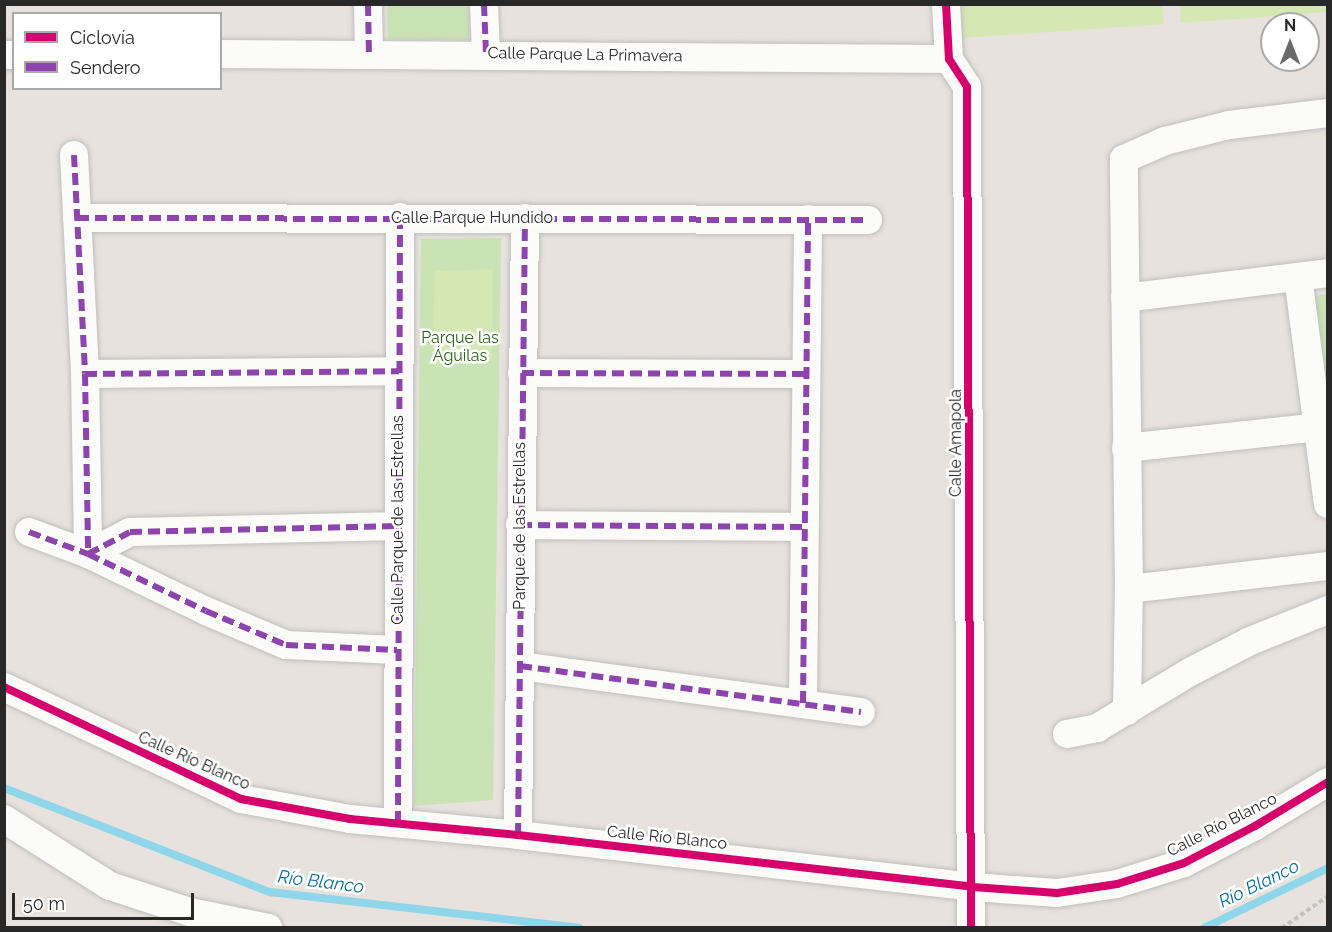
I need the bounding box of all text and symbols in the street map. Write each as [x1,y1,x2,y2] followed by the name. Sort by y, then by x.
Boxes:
[12,12,222,90] legend
[1260,12,1320,72] north arrow
[1284,16,1296,35] text: N
[70,27,135,48] text: Ciclovía
[487,44,683,66] street label: Calle Parque La Primavera
[70,57,141,78] text: Sendero
[391,208,553,228] street label: Calle Parque Hundido
[421,328,499,366] park label: Parque las Águilas
[946,389,966,497] street label: Calle Amapola
[388,415,408,625] street label: Calle Parque de las Estrellas
[510,442,530,610] street label: Parque de las Estrellas
[135,728,253,794] street label: Calle Río Blanco
[1164,789,1280,861] street label: Calle Río Blanco
[606,822,728,854] street label: Calle Río Blanco
[1215,855,1303,913] water label: Río Blanco
[277,866,365,898] water label: Río Blanco
[15,881,196,919] scale bar
[23,893,65,914] text: 50 m

